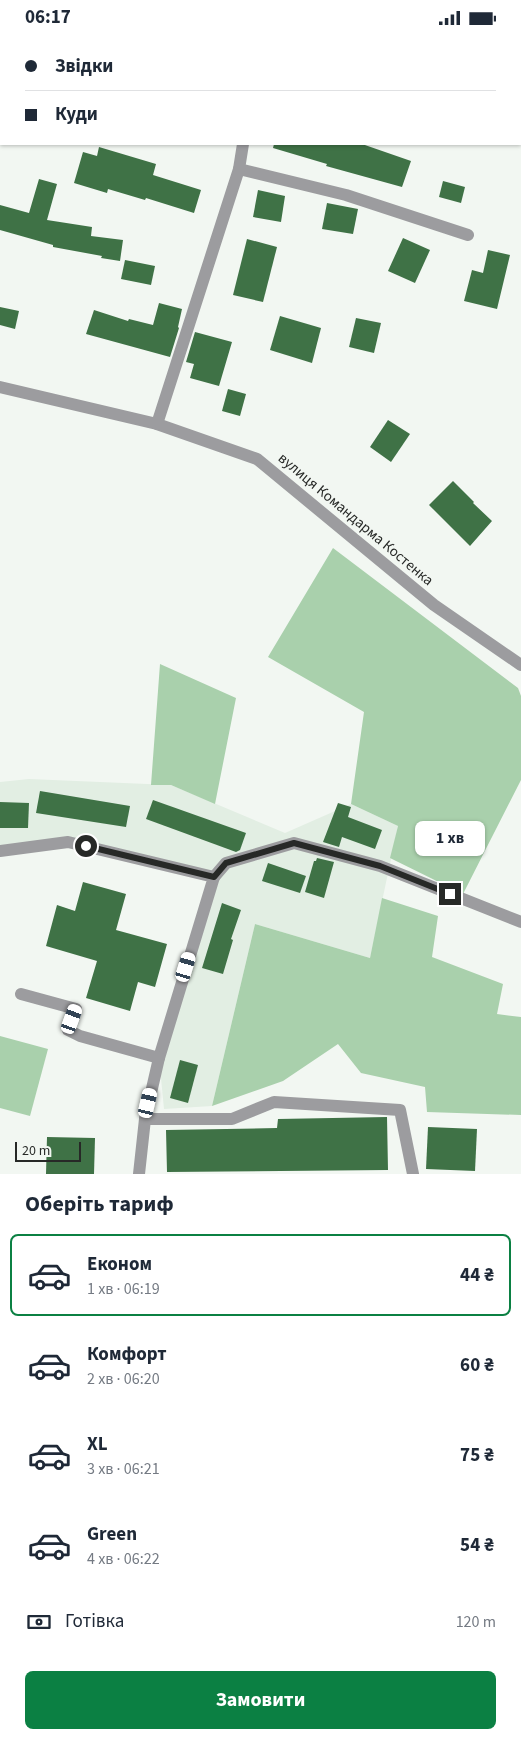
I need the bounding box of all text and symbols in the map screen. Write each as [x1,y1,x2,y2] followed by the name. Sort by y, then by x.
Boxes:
[25,4,71,31] text: 06:17
[55,53,113,80] text: Звідки
[55,101,98,128] text: Куди
[273,448,438,591] street label: вулиця Командарма Костенка
[415,821,485,857] callout: 1 хв
[436,827,464,849] text: 1 хв
[75,835,97,857] route start
[439,883,461,905] route end
[174,950,197,984] car
[59,1002,84,1036] car
[137,1087,158,1119] car
[15,1139,81,1162] scale bar
[22,1141,50,1161] text: 20 m
[25,1188,174,1220] text: Оберіть тариф
[87,1251,152,1278] text: Економ
[27,1253,72,1298] icon: car
[460,1262,494,1289] text: 44 ₴
[87,1278,160,1300] text: 1 хв · 06:19
[87,1341,167,1368] text: Комфорт
[27,1343,72,1388] icon: car
[460,1352,494,1379] text: 60 ₴
[87,1368,160,1390] text: 2 хв · 06:20
[87,1431,108,1458] text: XL
[27,1433,72,1478] icon: car
[460,1442,494,1469] text: 75 ₴
[87,1458,160,1480] text: 3 хв · 06:21
[87,1521,137,1548] text: Green
[27,1523,72,1568] icon: car
[460,1532,494,1559] text: 54 ₴
[87,1548,160,1570] text: 4 хв · 06:22
[25,1608,53,1636] icon: cash
[65,1608,124,1635] text: Готівка
[456,1611,496,1633] text: 120 m
[25,1671,496,1729] button: Замовити

